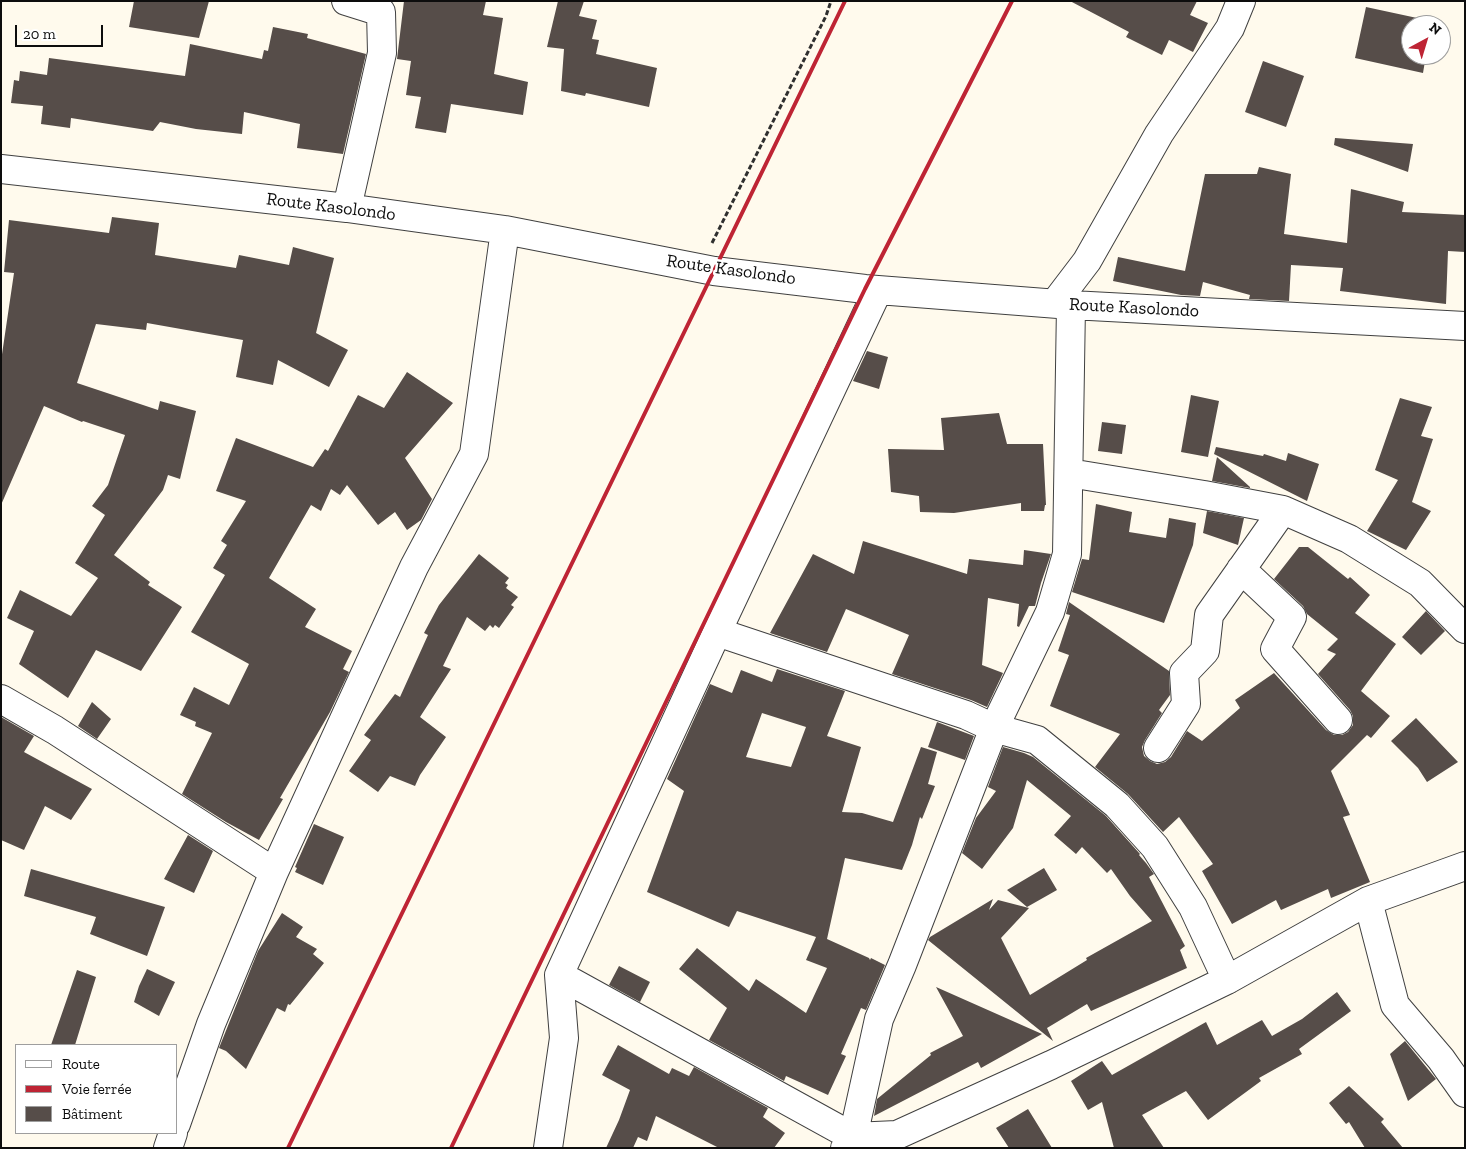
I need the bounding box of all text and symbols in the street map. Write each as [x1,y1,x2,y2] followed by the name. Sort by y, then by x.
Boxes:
[18,15,105,47] scale bar
[1401,15,1451,65] north arrow
[1426,19,1445,39] text: N
[23,25,56,43] text: 20 m
[265,188,397,226] street label: Route Kasolondo
[665,250,797,290] street label: Route Kasolondo
[1068,294,1200,322] street label: Route Kasolondo
[15,1044,178,1134] legend
[62,1055,100,1073] text: Route
[62,1080,132,1098] text: Voie ferrée
[62,1105,122,1123] text: Bâtiment

